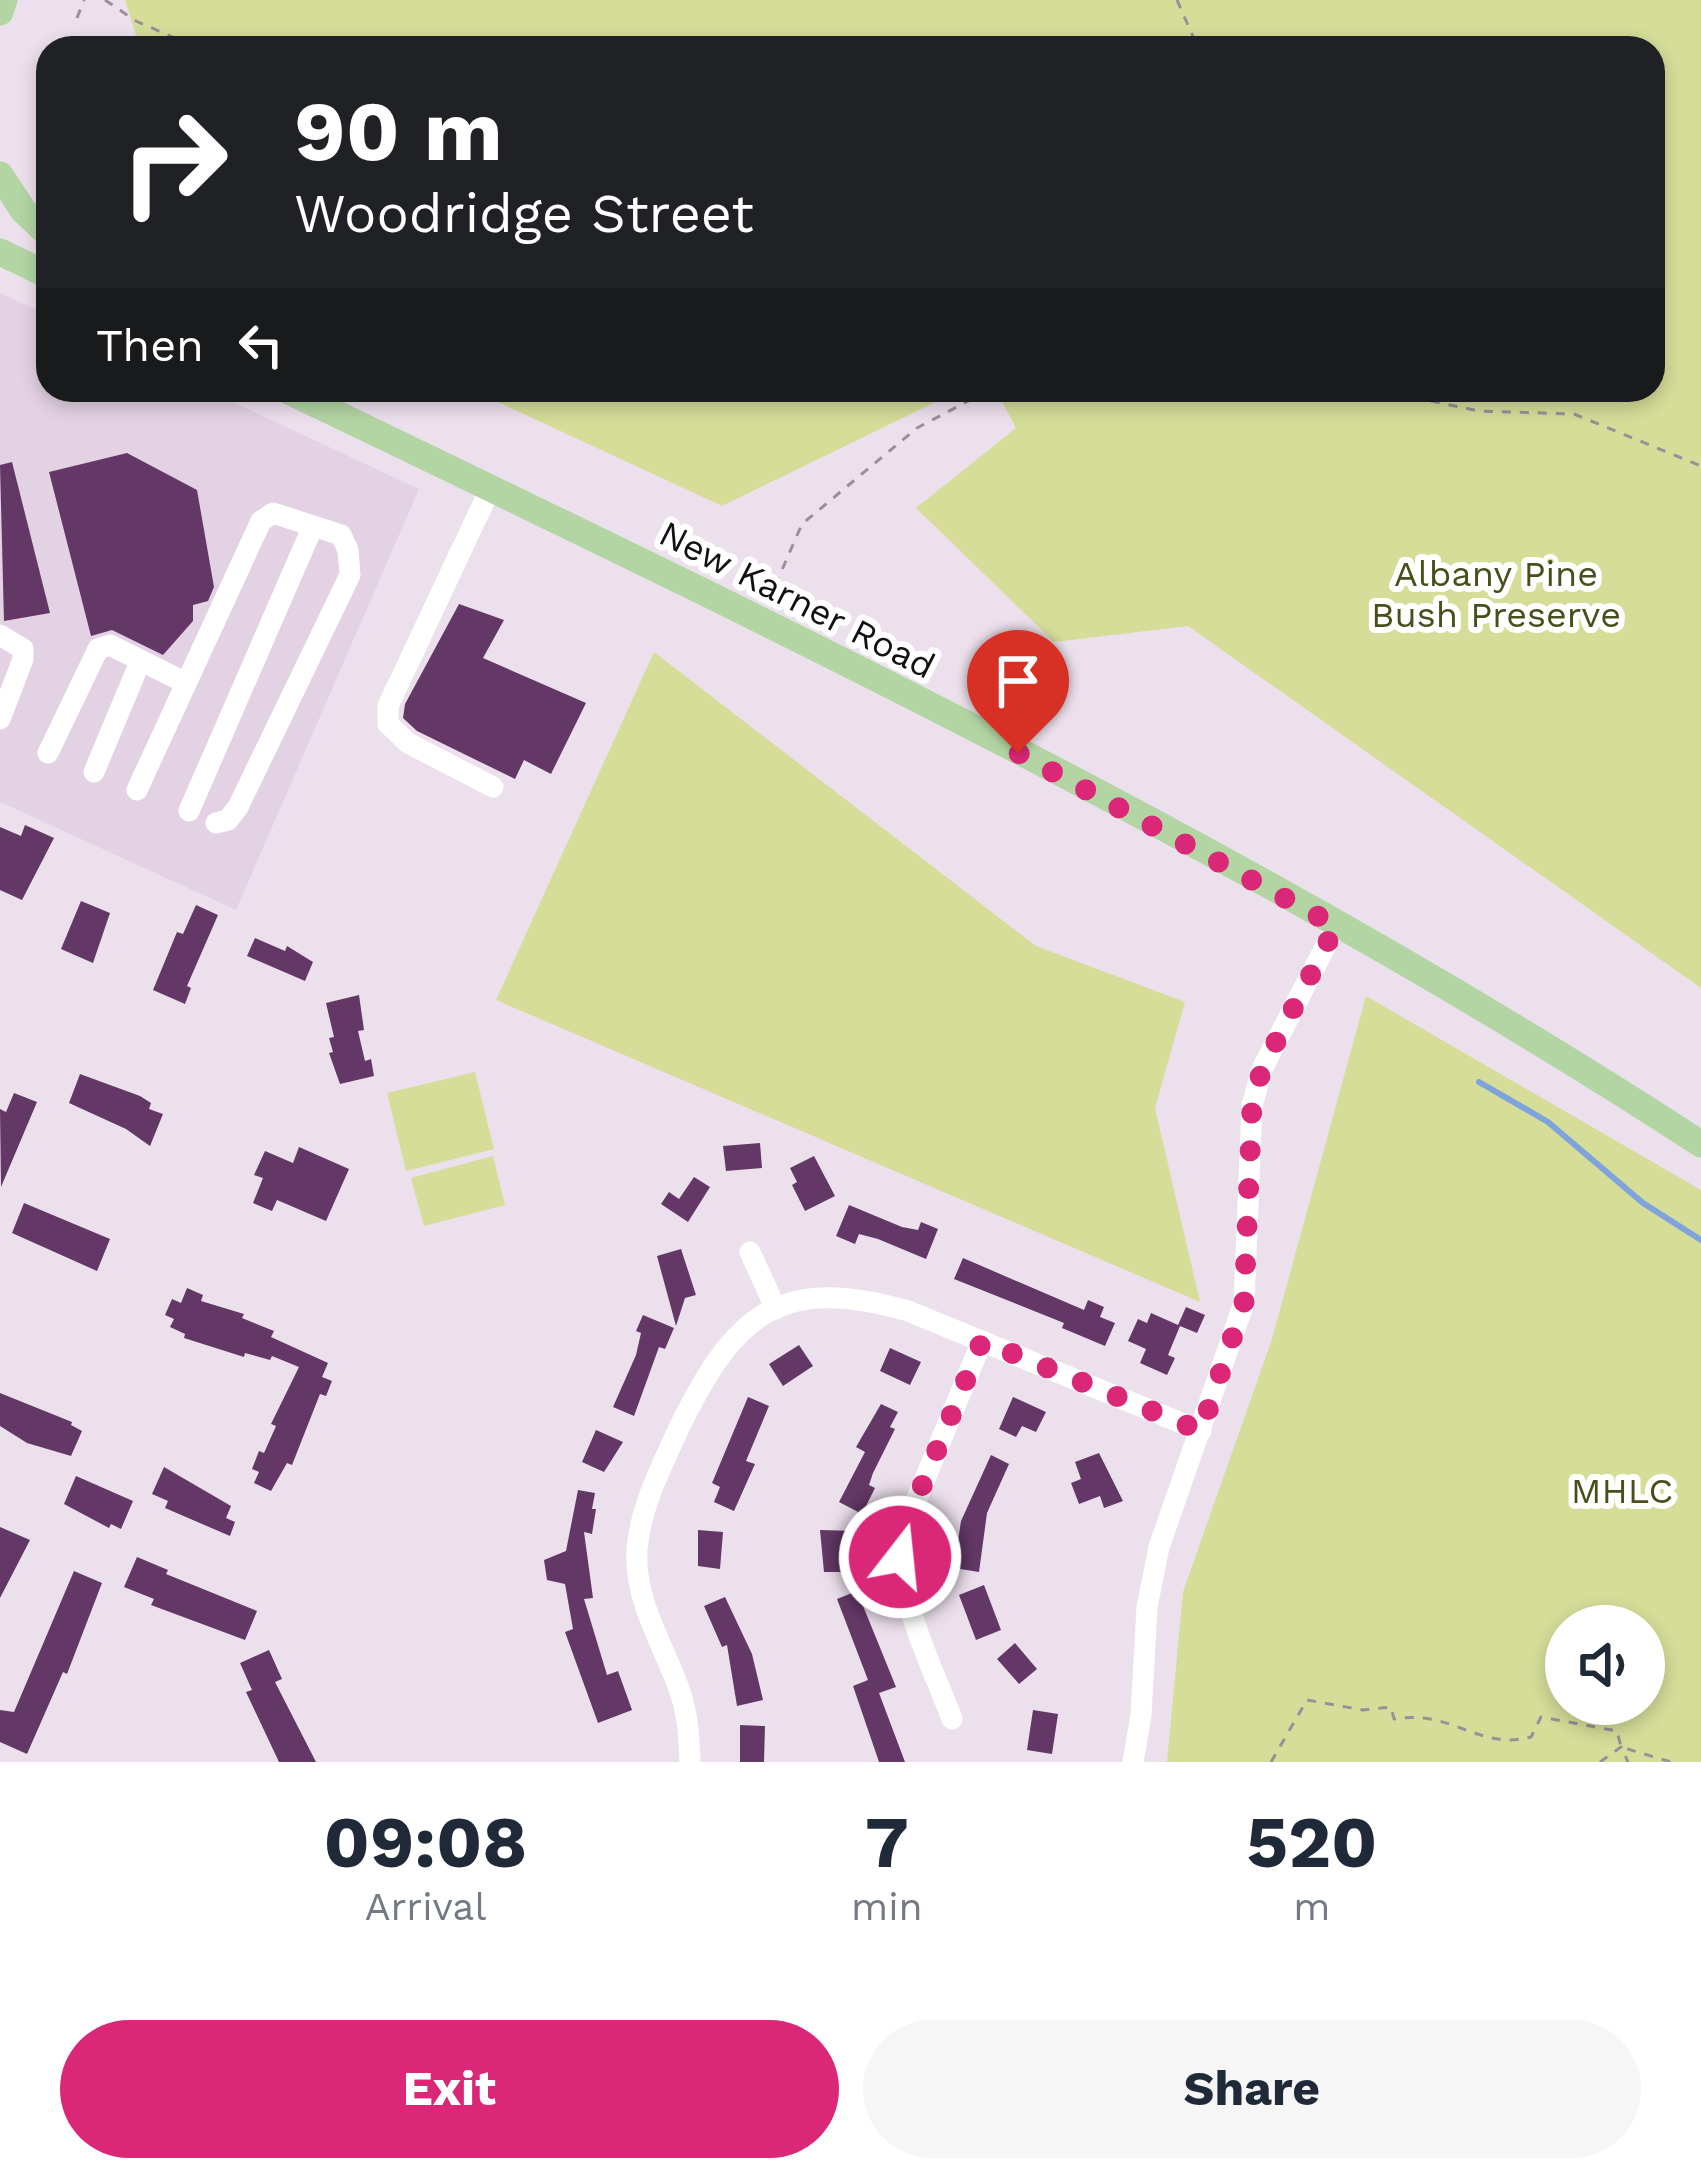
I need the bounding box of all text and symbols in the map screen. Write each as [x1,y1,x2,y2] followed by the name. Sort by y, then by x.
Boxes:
[294,82,503,180] text: 90 m
[96,84,252,240] icon: right
[294,182,754,245] text: Woodridge Street
[228,312,294,378] icon: left
[96,319,204,372] text: Then
[652,512,942,688] street label: New Karner Road
[1371,553,1621,636] park label: Albany Pine Bush Preserve
[967,630,1069,753] pin
[985,648,1051,714] icon: arrive
[1571,1470,1673,1512] park label: MHLC
[837,1494,963,1620] position arrow
[1545,1605,1665,1725] map controls
[1545,1605,1665,1725] button: sound
[324,1800,528,1884] text: 09:08
[865,1800,909,1884] text: 7
[1246,1800,1377,1884] text: 520
[365,1884,486,1929] text: Arrival
[851,1884,923,1929] text: min
[1293,1884,1330,1929] text: m
[60,2020,839,2158] button: Exit
[863,2020,1641,2158] button: Share

